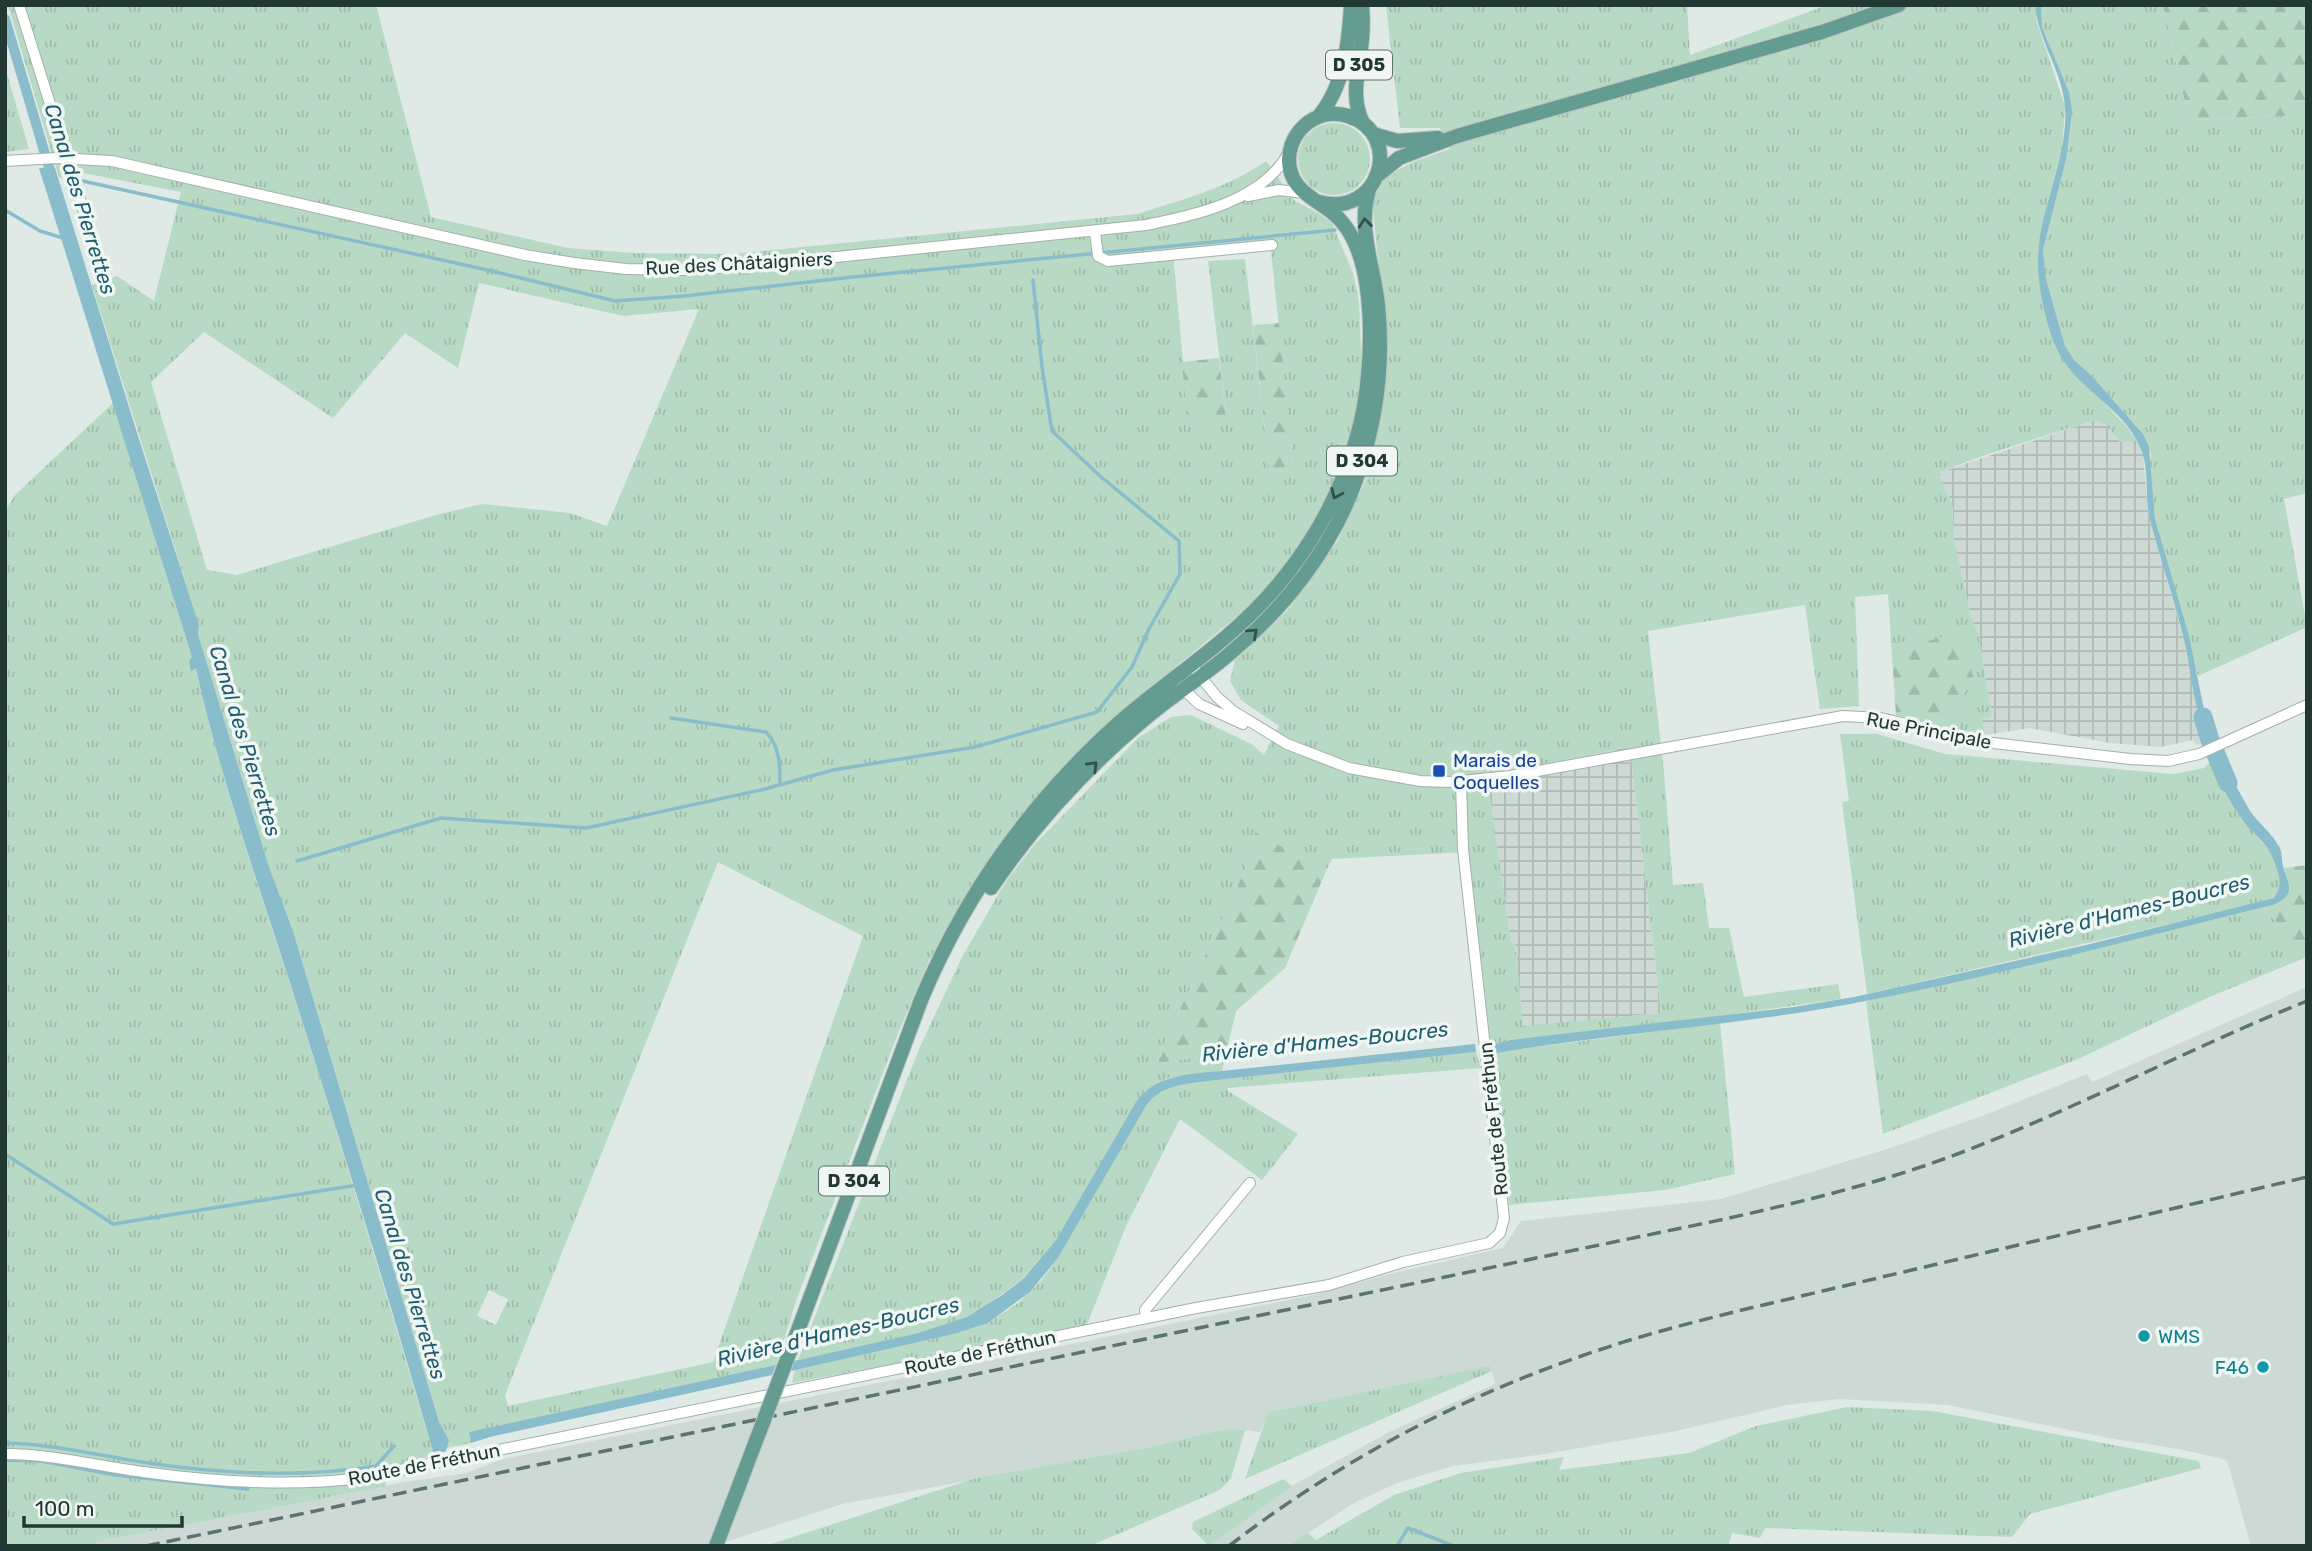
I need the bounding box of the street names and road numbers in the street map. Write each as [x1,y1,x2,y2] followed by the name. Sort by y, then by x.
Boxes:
[1326,51,1392,80] road number: D 305
[645,247,833,280] street label: Rue des Châtaigniers
[1327,447,1397,476] road number: D 304
[1864,707,1993,754] street label: Rue Principale
[1474,1041,1513,1197] street label: Route de Fréthun
[819,1166,889,1196] road number: D 304
[902,1325,1058,1380] street label: Route de Fréthun
[346,1438,502,1491] street label: Route de Fréthun

